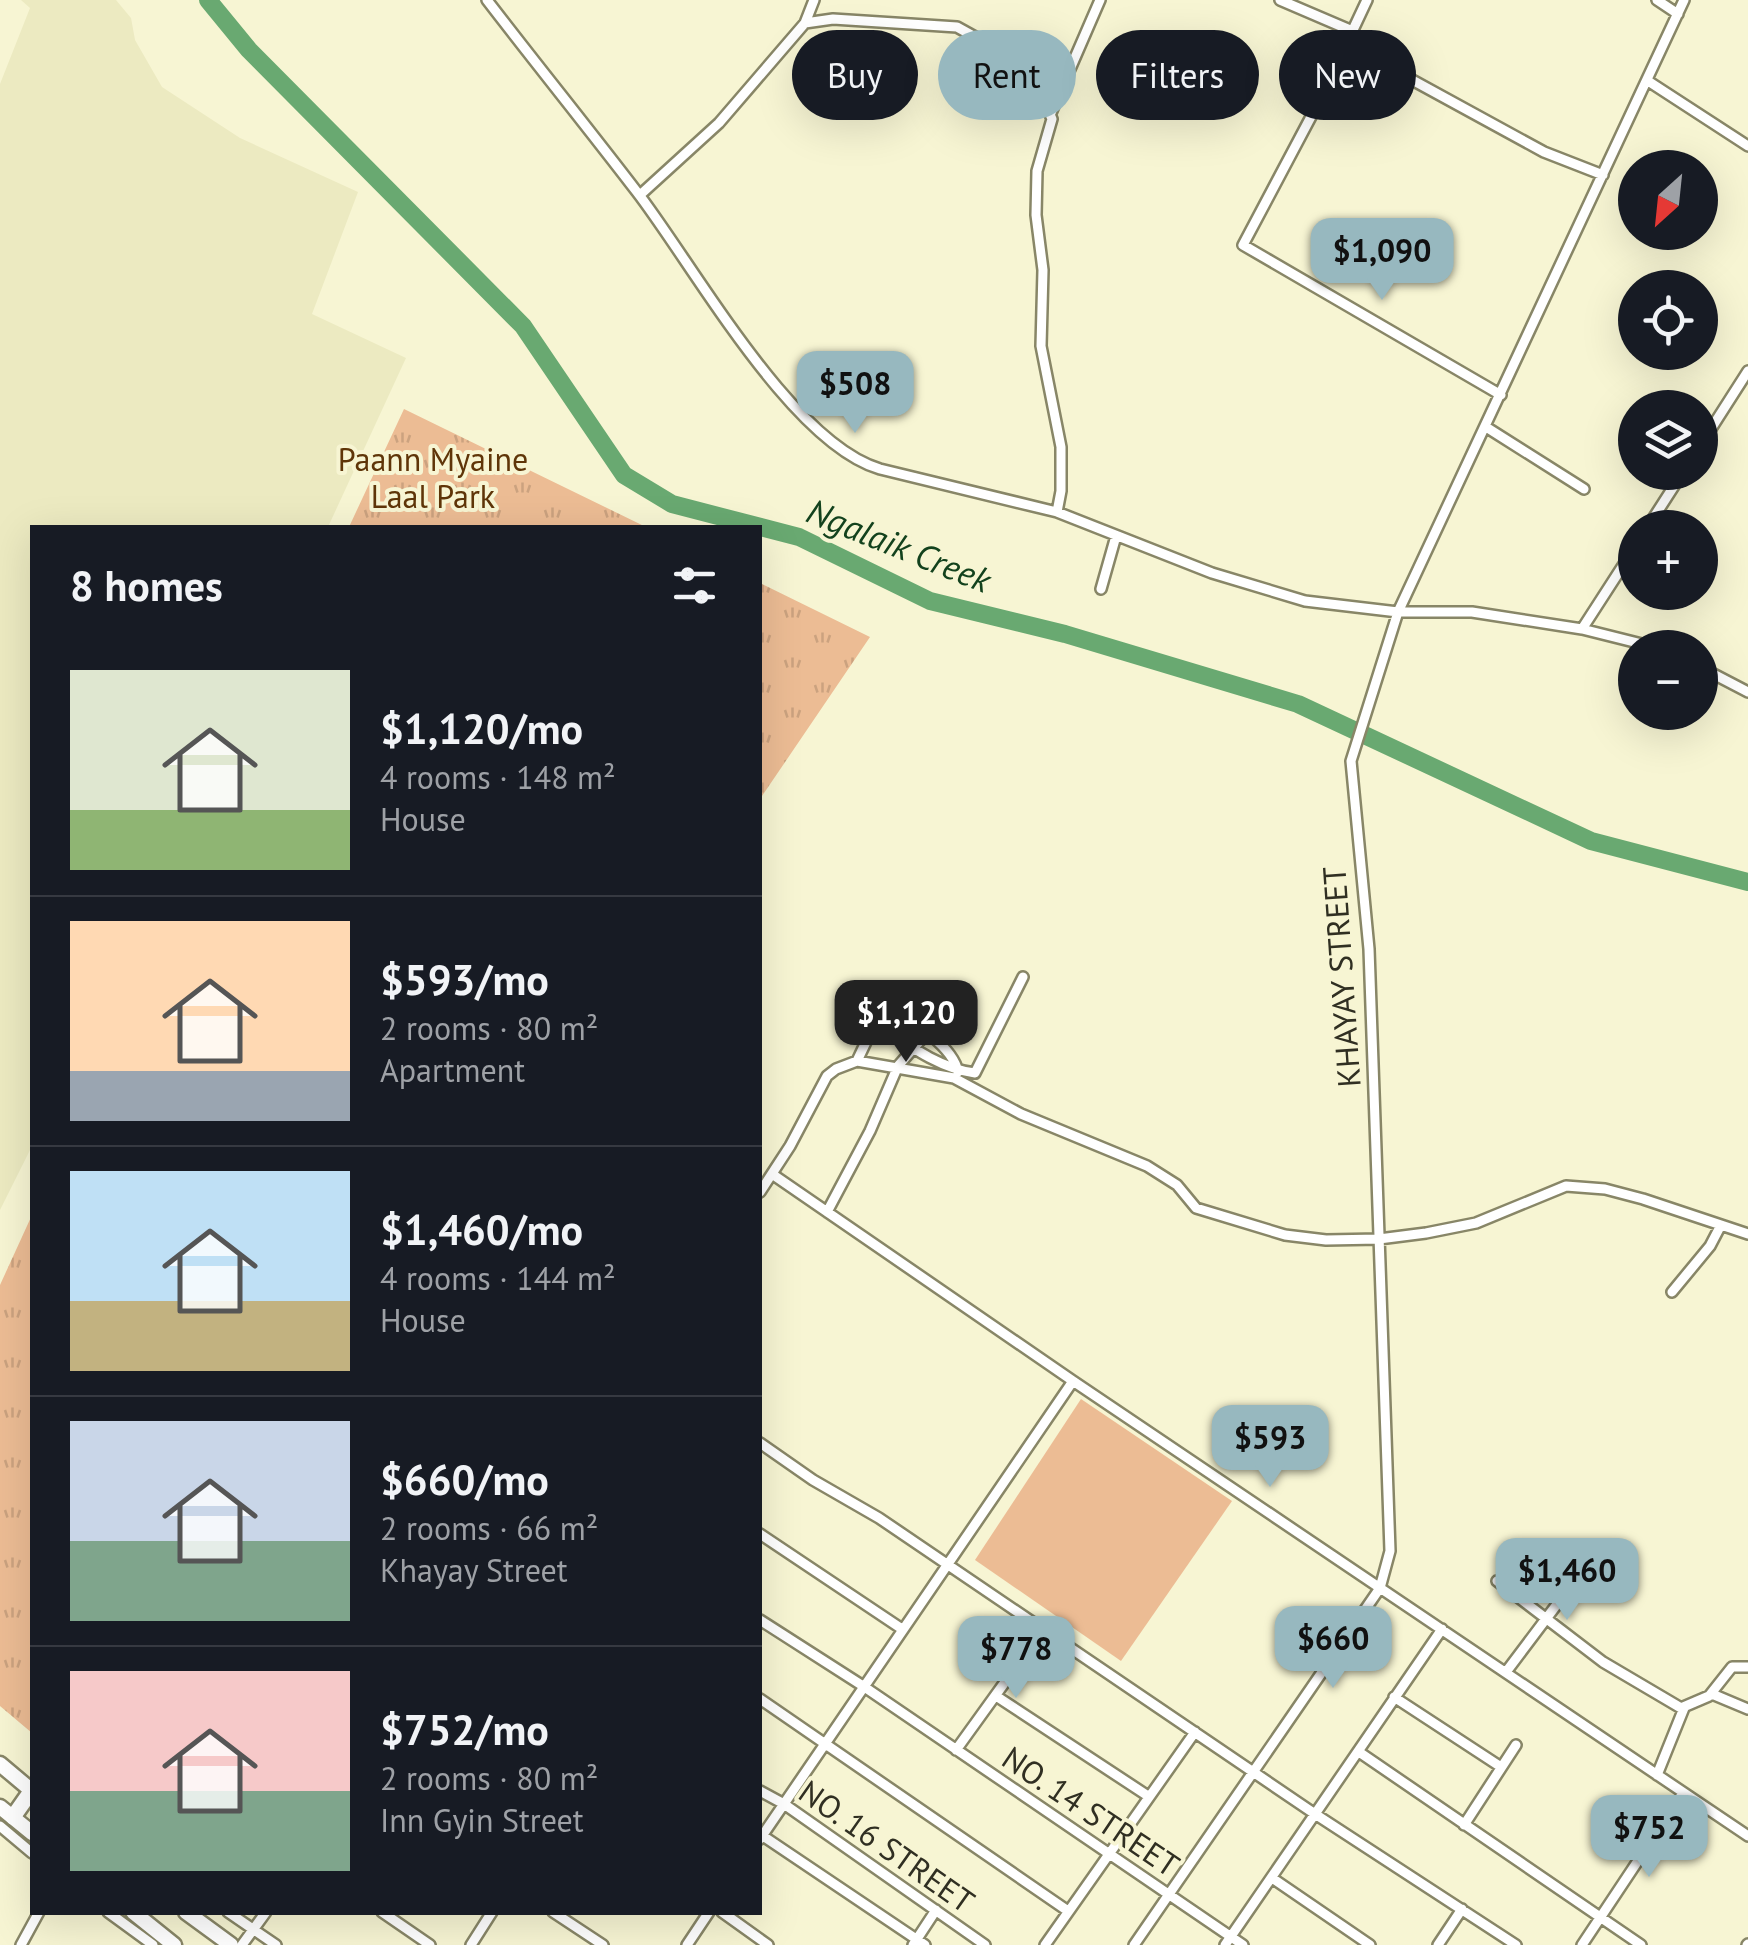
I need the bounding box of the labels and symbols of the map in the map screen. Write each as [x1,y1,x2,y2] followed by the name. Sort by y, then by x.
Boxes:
[1618,150,1718,250] north arrow
[1301,218,1463,303] pin: $1,090
[796,351,914,436] pin: $508
[338,438,528,517] park label: Paann Myaine Laal Park
[800,487,999,603] water label: Ngalaik Creek
[1312,865,1370,1089] street label: KHAYAY STREET
[825,980,987,1065] pin: $1,120
[1211,1405,1329,1490] pin: $593
[1486,1538,1648,1623] pin: $1,460
[1274,1606,1392,1691] pin: $660
[957,1616,1075,1701] pin: $778
[994,1736,1188,1886] street label: NO. 14 STREET
[791,1770,983,1922] street label: NO. 16 STREET
[1590,1795,1708,1880] pin: $752

